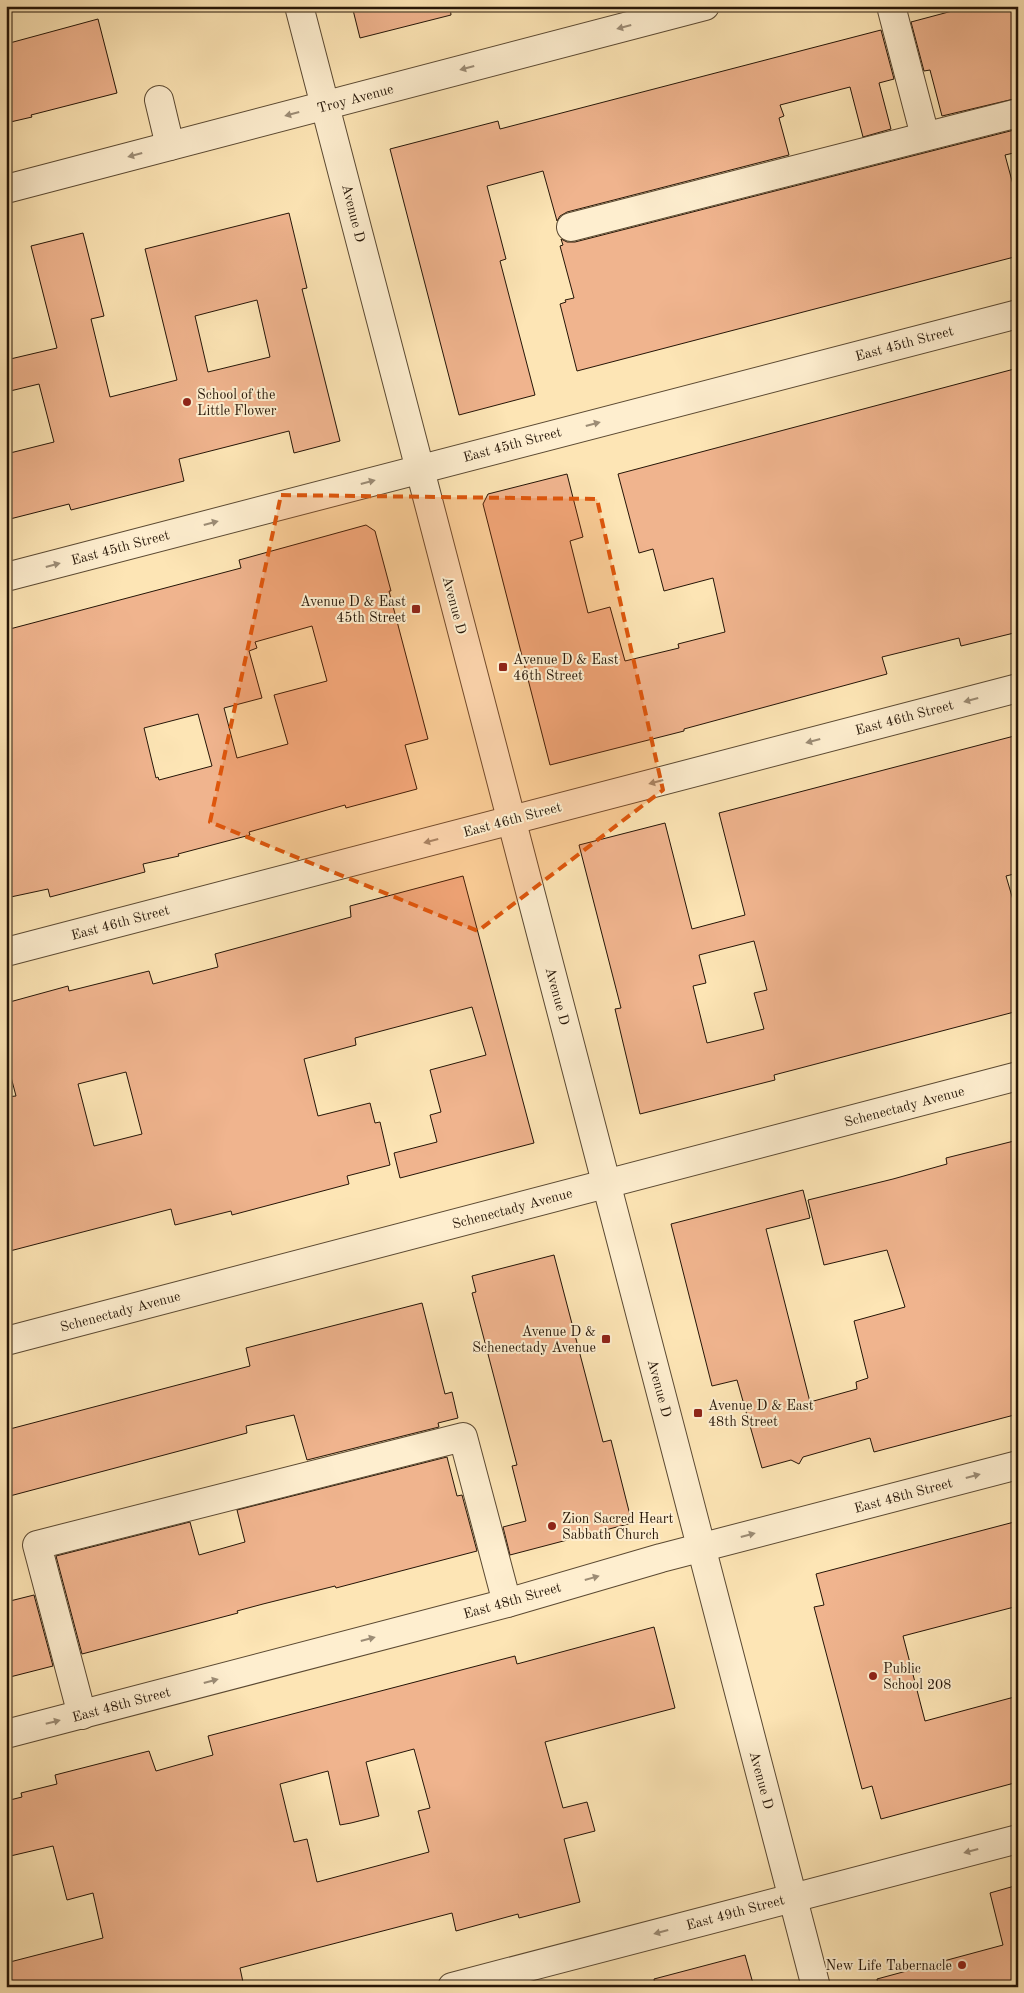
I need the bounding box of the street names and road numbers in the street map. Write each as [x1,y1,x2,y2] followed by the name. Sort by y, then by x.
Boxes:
[316,82,395,116] street label: Troy Avenue
[339,183,367,244] street label: Avenue D
[854,324,955,364] street label: East 45th Street
[462,425,563,465] street label: East 45th Street
[70,528,171,568] street label: East 45th Street
[440,575,468,636] street label: Avenue D
[854,698,955,738] street label: East 46th Street
[462,800,563,840] street label: East 46th Street
[70,903,171,943] street label: East 46th Street
[543,966,571,1027] street label: Avenue D
[843,1084,966,1130] street label: Schenectady Avenue
[451,1186,574,1232] street label: Schenectady Avenue
[59,1289,182,1335] street label: Schenectady Avenue
[645,1358,673,1419] street label: Avenue D
[853,1476,954,1516] street label: East 48th Street
[462,1580,563,1622] street label: East 48th Street
[71,1685,172,1725] street label: East 48th Street
[747,1750,775,1811] street label: Avenue D
[685,1893,786,1933] street label: East 49th Street

